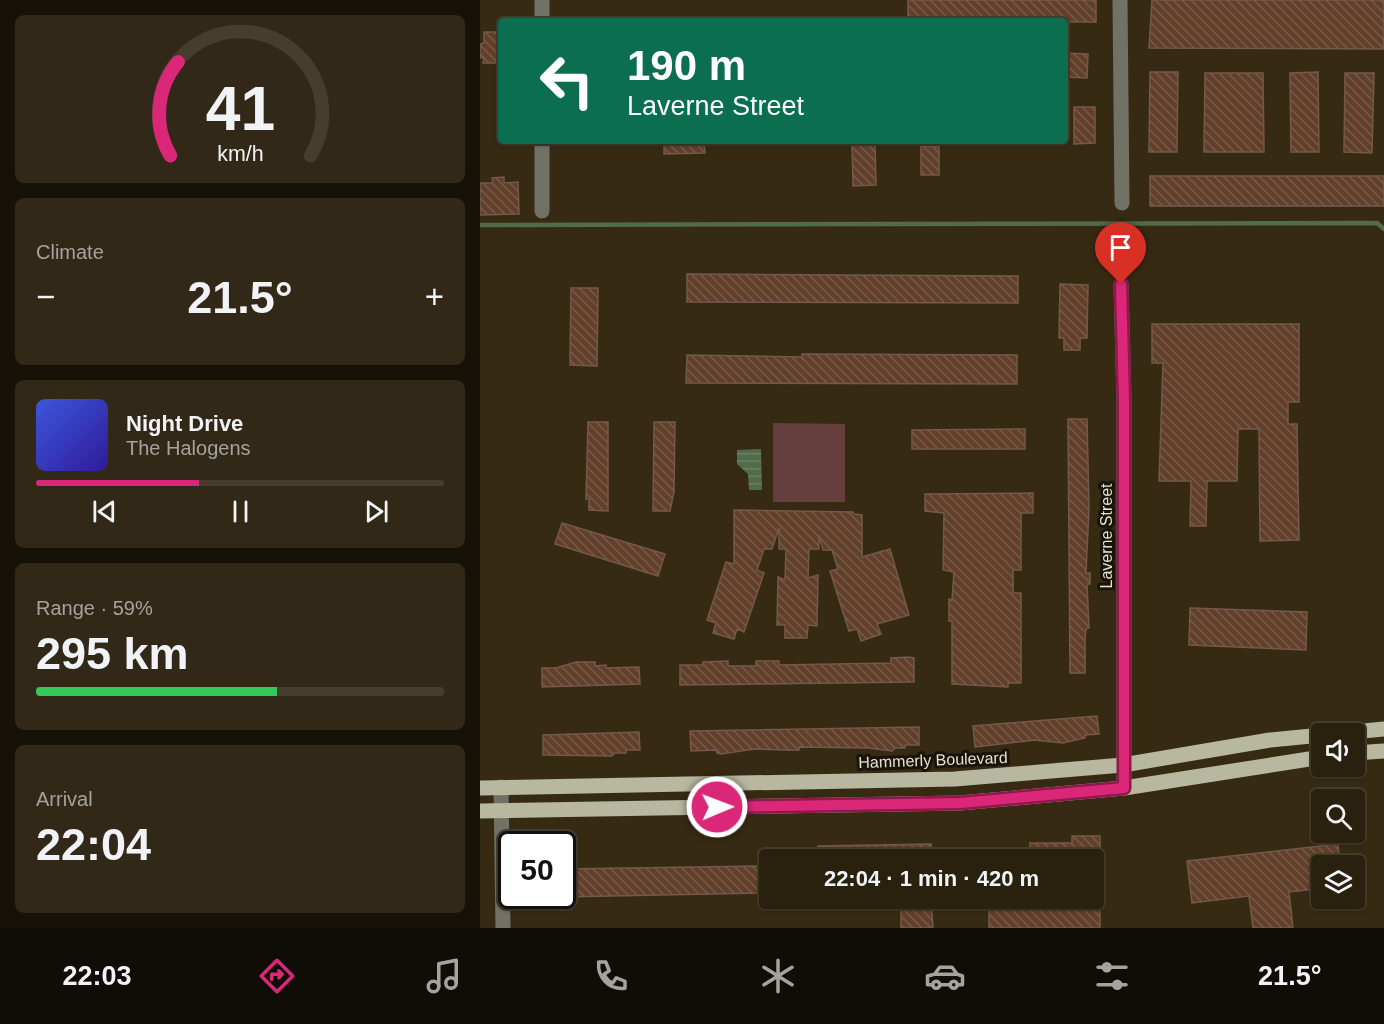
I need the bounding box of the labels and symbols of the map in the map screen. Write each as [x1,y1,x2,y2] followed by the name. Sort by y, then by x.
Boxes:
[1095,222,1146,284] pin
[1098,483,1115,588] street label: Laverne Street
[858,749,1008,771] street label: Hammerly Boulevard
[685,775,749,839] position arrow
[498,831,576,909] speed limit sign: 50

